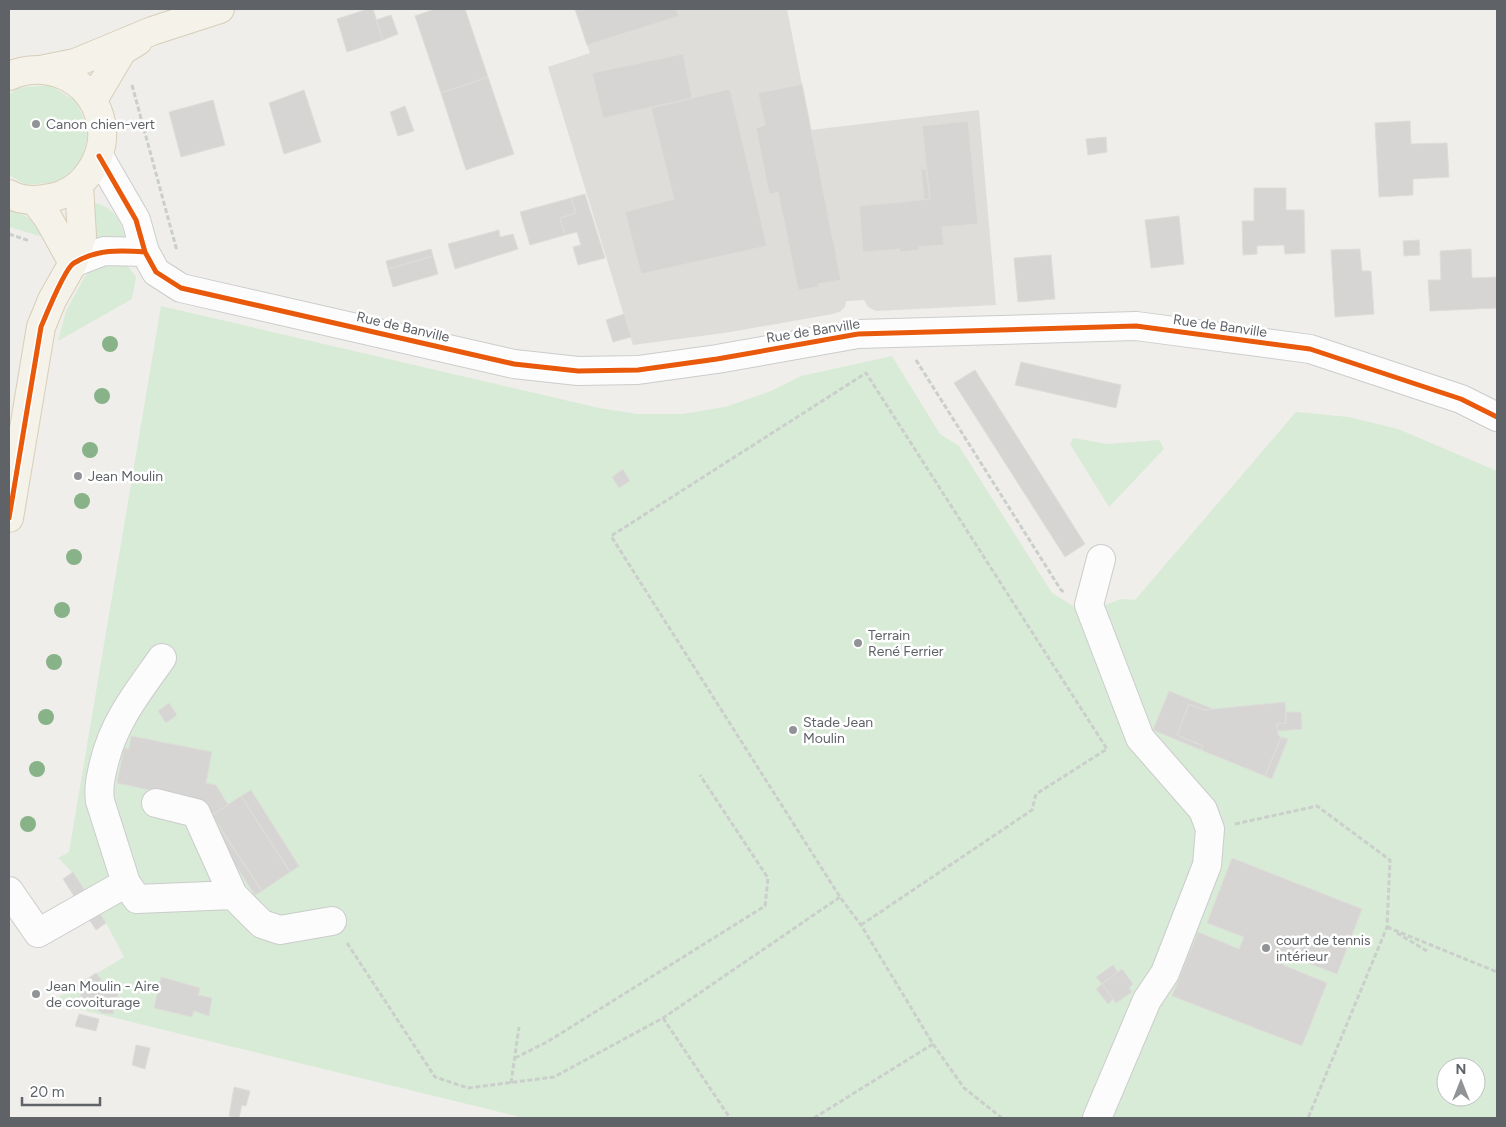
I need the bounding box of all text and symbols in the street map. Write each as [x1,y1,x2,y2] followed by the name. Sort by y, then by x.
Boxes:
[46,116,155,133] place label: Canon chien-vert
[30,118,42,130] marker: Canon chien-vert
[355,308,451,346] street label: Rue de Banville
[1172,311,1268,341] street label: Rue de Banville
[765,315,861,347] street label: Rue de Banville
[88,468,163,485] place label: Jean Moulin
[72,470,84,482] marker: Jean Moulin
[868,627,944,660] place label: Terrain René Ferrier
[852,637,864,649] marker: Terrain René Ferrier
[803,714,873,747] place label: Stade Jean Moulin
[787,724,799,736] marker: Stade Jean Moulin
[1276,932,1371,965] place label: court de tennis intérieur
[1260,942,1272,954] marker: court de tennis intérieur
[46,978,159,1011] place label: Jean Moulin - Aire de covoiturage
[30,988,42,1000] marker: Jean Moulin - Aire de covoiturage
[1436,1057,1486,1107] north arrow
[1456,1061,1466,1078] text: N
[22,1074,100,1106] scale bar
[30,1083,64,1101] text: 20 m

